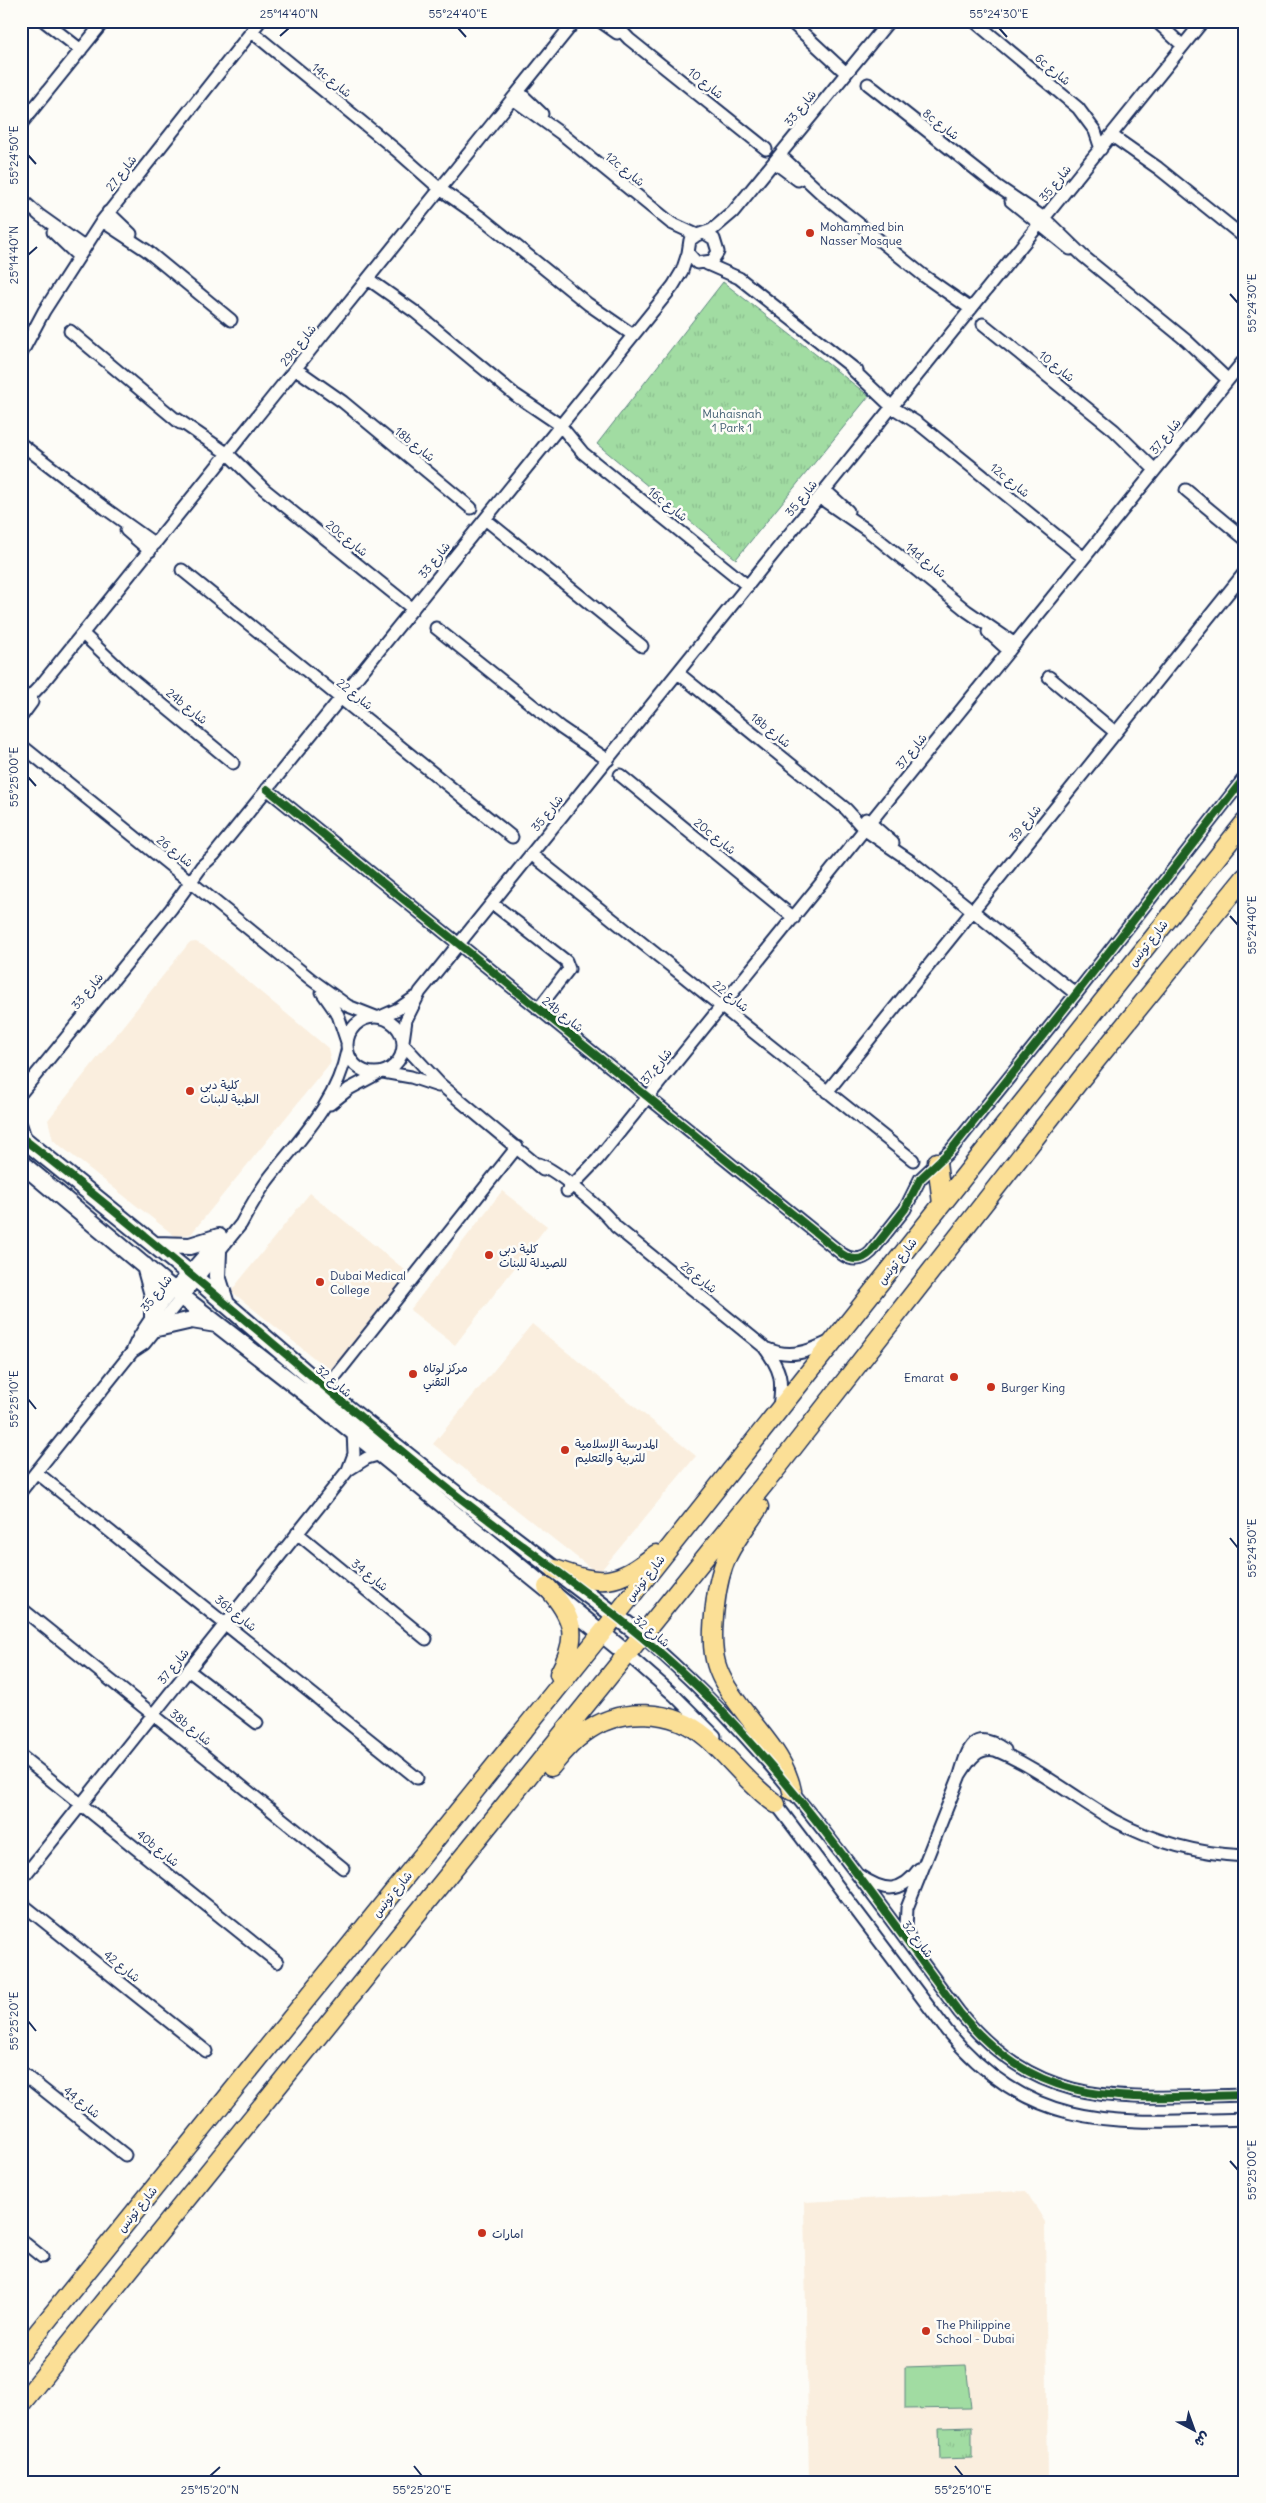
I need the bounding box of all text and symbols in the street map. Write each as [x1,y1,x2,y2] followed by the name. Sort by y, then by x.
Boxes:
[260,6,318,21] text: 25°14'40"N
[428,6,488,21] text: 55°24'40"E
[969,6,1029,21] text: 55°24'30"E
[1031,50,1074,90] street label: 6c شارع
[308,59,355,102] street label: 14c شارع
[684,64,727,103] street label: شارع 10
[781,87,821,130] street label: شارع 33
[919,105,962,144] street label: 8c شارع
[6,125,21,185] text: 55°24'50"E
[601,149,648,191] street label: 12c شارع
[102,152,141,195] street label: شارع 27
[1036,162,1076,206] street label: شارع 35
[820,219,904,248] place label: Mohammed bin Nasser Mosque
[6,226,21,284] text: 25°14'40"N
[804,227,816,239] marker: Mohammed bin Nasser Mosque
[1244,273,1259,333] text: 55°24'30"E
[277,321,321,370] street label: 29a شارع
[1035,347,1078,386] street label: شارع 10
[702,406,762,435] park label: Muhaisnah 1 Park 1
[1146,415,1185,458] street label: شارع 37
[391,423,438,466] street label: 18b شارع
[986,460,1033,502] street label: 12c شارع
[782,477,822,521] street label: شارع 35
[644,484,691,526] street label: 16c شارع
[322,517,371,561] street label: 20c شارع
[415,539,455,582] street label: شارع 33
[902,539,949,582] street label: 14d شارع
[333,675,376,715] street label: شارع 22
[162,685,211,729] street label: 24b شارع
[747,709,794,752] street label: 18b شارع
[892,730,931,773] street label: شارع 37
[6,747,21,807] text: 55°25'00"E
[528,792,568,836] street label: شارع 35
[1006,802,1046,846] street label: شارع 39
[690,815,739,859] street label: 20c شارع
[153,832,196,872] street label: شارع 26
[1244,895,1259,955] text: 55°24'40"E
[1125,917,1172,971] street label: شارع تونس
[68,970,108,1013] street label: شارع 33
[709,977,752,1017] street label: شارع 22
[538,993,587,1037] street label: 24b شارع
[637,1045,676,1088] street label: شارع 37
[200,1077,259,1107] place label: كلية دبي الطبية للبنات
[184,1085,196,1097] marker: كلية دبي الطبية للبنات
[874,1235,921,1289] street label: شارع تونس
[499,1241,567,1271] place label: كلية دبي للصيدلة للبنات
[483,1249,495,1261] marker: كلية دبي للصيدلة للبنات
[677,1258,720,1298] street label: شارع 26
[330,1268,406,1297] place label: Dubai Medical College
[137,1272,177,1316] street label: شارع 35
[314,1276,326,1288] marker: Dubai Medical College
[423,1360,468,1393] place label: مركز لوتاه التقني
[312,1362,355,1402] street label: شارع 32
[407,1368,419,1380] marker: مركز لوتاه التقني
[6,1370,21,1428] text: 55°25'10"E
[904,1370,944,1385] place label: Emarat
[948,1371,960,1383] marker: Emarat
[1001,1380,1065,1395] place label: Burger King
[985,1381,997,1393] marker: Burger King
[575,1436,658,1467] place label: المدرسة الإسلامية للتربية والتعليم
[559,1444,571,1456] marker: المدرسة الإسلامية للتربية والتعليم
[1244,1518,1259,1578] text: 55°24'50"E
[622,1552,669,1606] street label: شارع تونس
[347,1556,391,1596] street label: شارع 34
[211,1592,260,1636] street label: 36b شارع
[630,1612,673,1652] street label: شارع 32
[154,1645,193,1688] street label: شارع 37
[166,1706,215,1750] street label: 38b شارع
[132,1826,182,1871] street label: 40b شارع
[369,1868,417,1921] street label: شارع تونس
[898,1918,937,1962] street label: شارع 32
[100,1947,143,1987] street label: شارع 42
[6,1991,21,2051] text: 55°25'20"E
[59,2083,103,2123] street label: شارع 44
[1244,2140,1259,2200] text: 55°25'00"E
[114,2183,162,2236] street label: شارع تونس
[492,2226,523,2241] place label: امارات
[476,2227,488,2239] marker: امارات
[936,2317,1014,2346] place label: The Philippine School - Dubai
[920,2325,932,2337] marker: The Philippine School - Dubai
[1168,2406,1218,2456] north arrow
[1191,2428,1214,2452] text: ش
[181,2482,239,2497] text: 25°15'20"N
[392,2482,452,2497] text: 55°25'20"E
[934,2482,992,2497] text: 55°25'10"E

